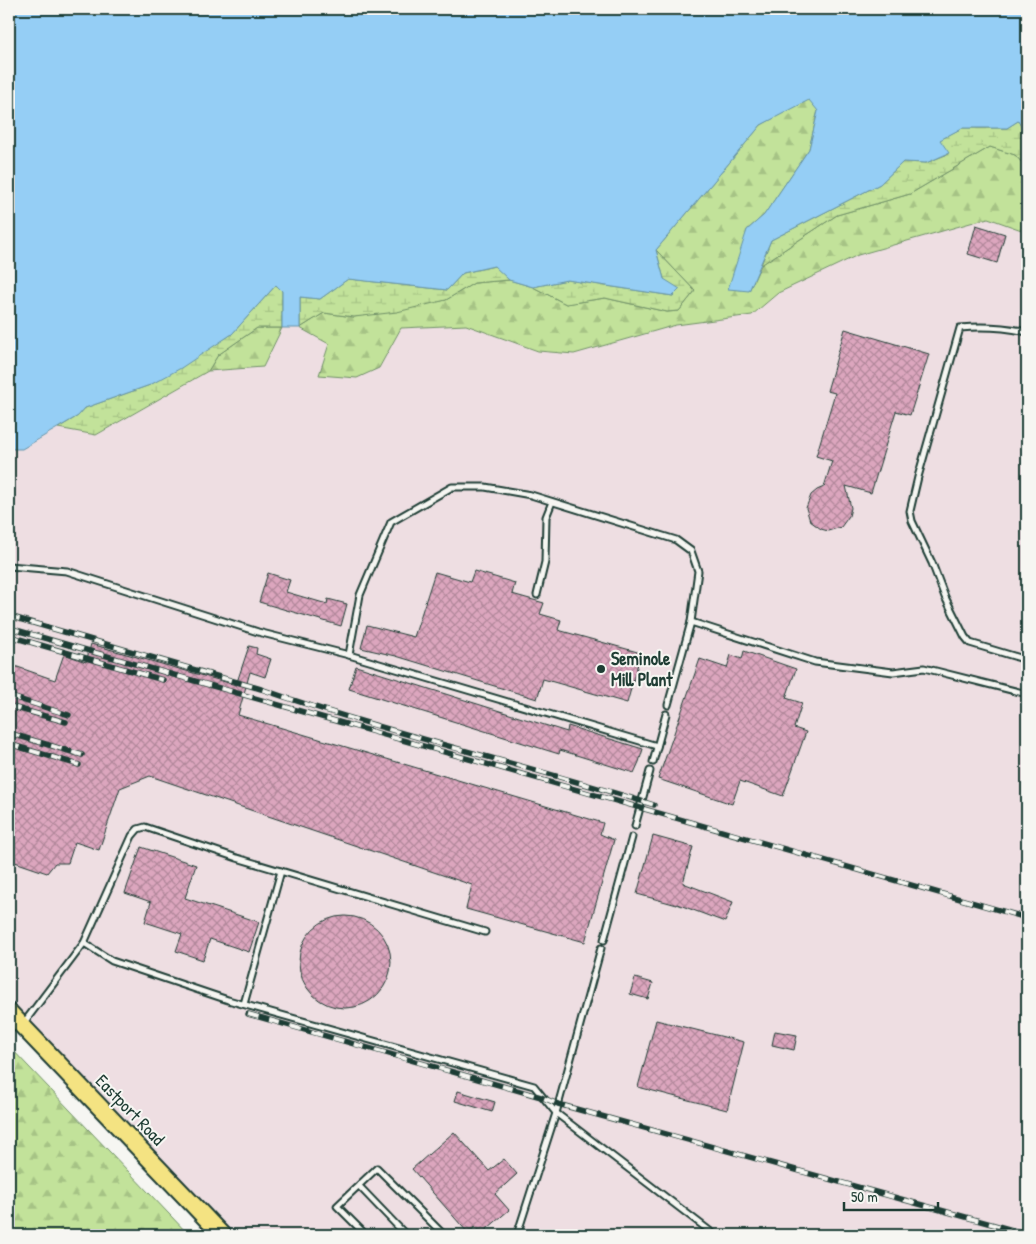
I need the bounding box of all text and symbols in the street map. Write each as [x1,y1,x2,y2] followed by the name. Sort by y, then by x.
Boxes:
[611,646,673,692] place label: Seminole Mill Plant
[595,663,607,675] marker: Seminole Mill Plant
[90,1069,171,1151] street label: Eastport Road
[844,1179,937,1211] scale bar
[851,1186,878,1207] text: 50 m

